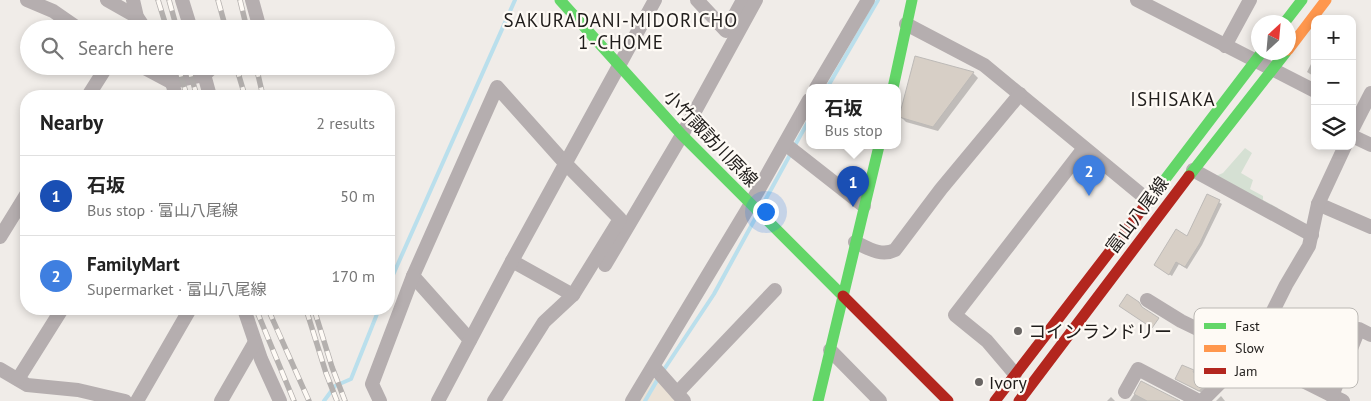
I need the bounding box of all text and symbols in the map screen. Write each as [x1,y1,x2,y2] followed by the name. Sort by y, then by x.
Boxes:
[504,8,738,54] district label: SAKURADANI-MIDORICHO 1-CHOME
[1251,15,1296,60] north arrow
[1311,15,1356,150] map controls
[1311,15,1356,60] button: +
[20,20,395,75] search box
[38,34,66,62] icon: search
[78,36,174,60] text: Search here
[1311,60,1356,105] button: −
[806,84,901,149] popup
[659,85,763,191] street label: 小竹諏訪川原線
[1130,87,1216,111] district label: ISHISAKA
[824,96,862,120] text: 石坂
[1311,105,1356,150] button: layers
[40,109,103,136] text: Nearby
[316,113,375,133] text: 2 results
[824,120,883,140] text: Bus stop
[1073,155,1105,196] pin: 2
[837,166,869,207] pin: 1
[1101,172,1173,258] street label: 富山八尾線
[87,173,125,197] text: 石坂
[51,186,61,206] text: 1
[340,186,375,206] text: 50 m
[753,199,779,225] your location
[87,200,238,220] text: Bus stop · 富山八尾線
[87,252,180,276] text: FamilyMart
[51,266,61,286] text: 2
[332,266,375,286] text: 170 m
[87,279,267,299] text: Supermarket · 富山八尾線
[1194,308,1358,388] legend
[1235,317,1260,335] text: Fast
[1028,320,1172,343] place label: コインランドリー
[1012,325,1024,337] marker: コインランドリー
[1235,339,1265,357] text: Slow
[1234,362,1257,380] text: Jam
[989,371,1027,394] place label: Ivory
[973,376,985,388] marker: Ivory

